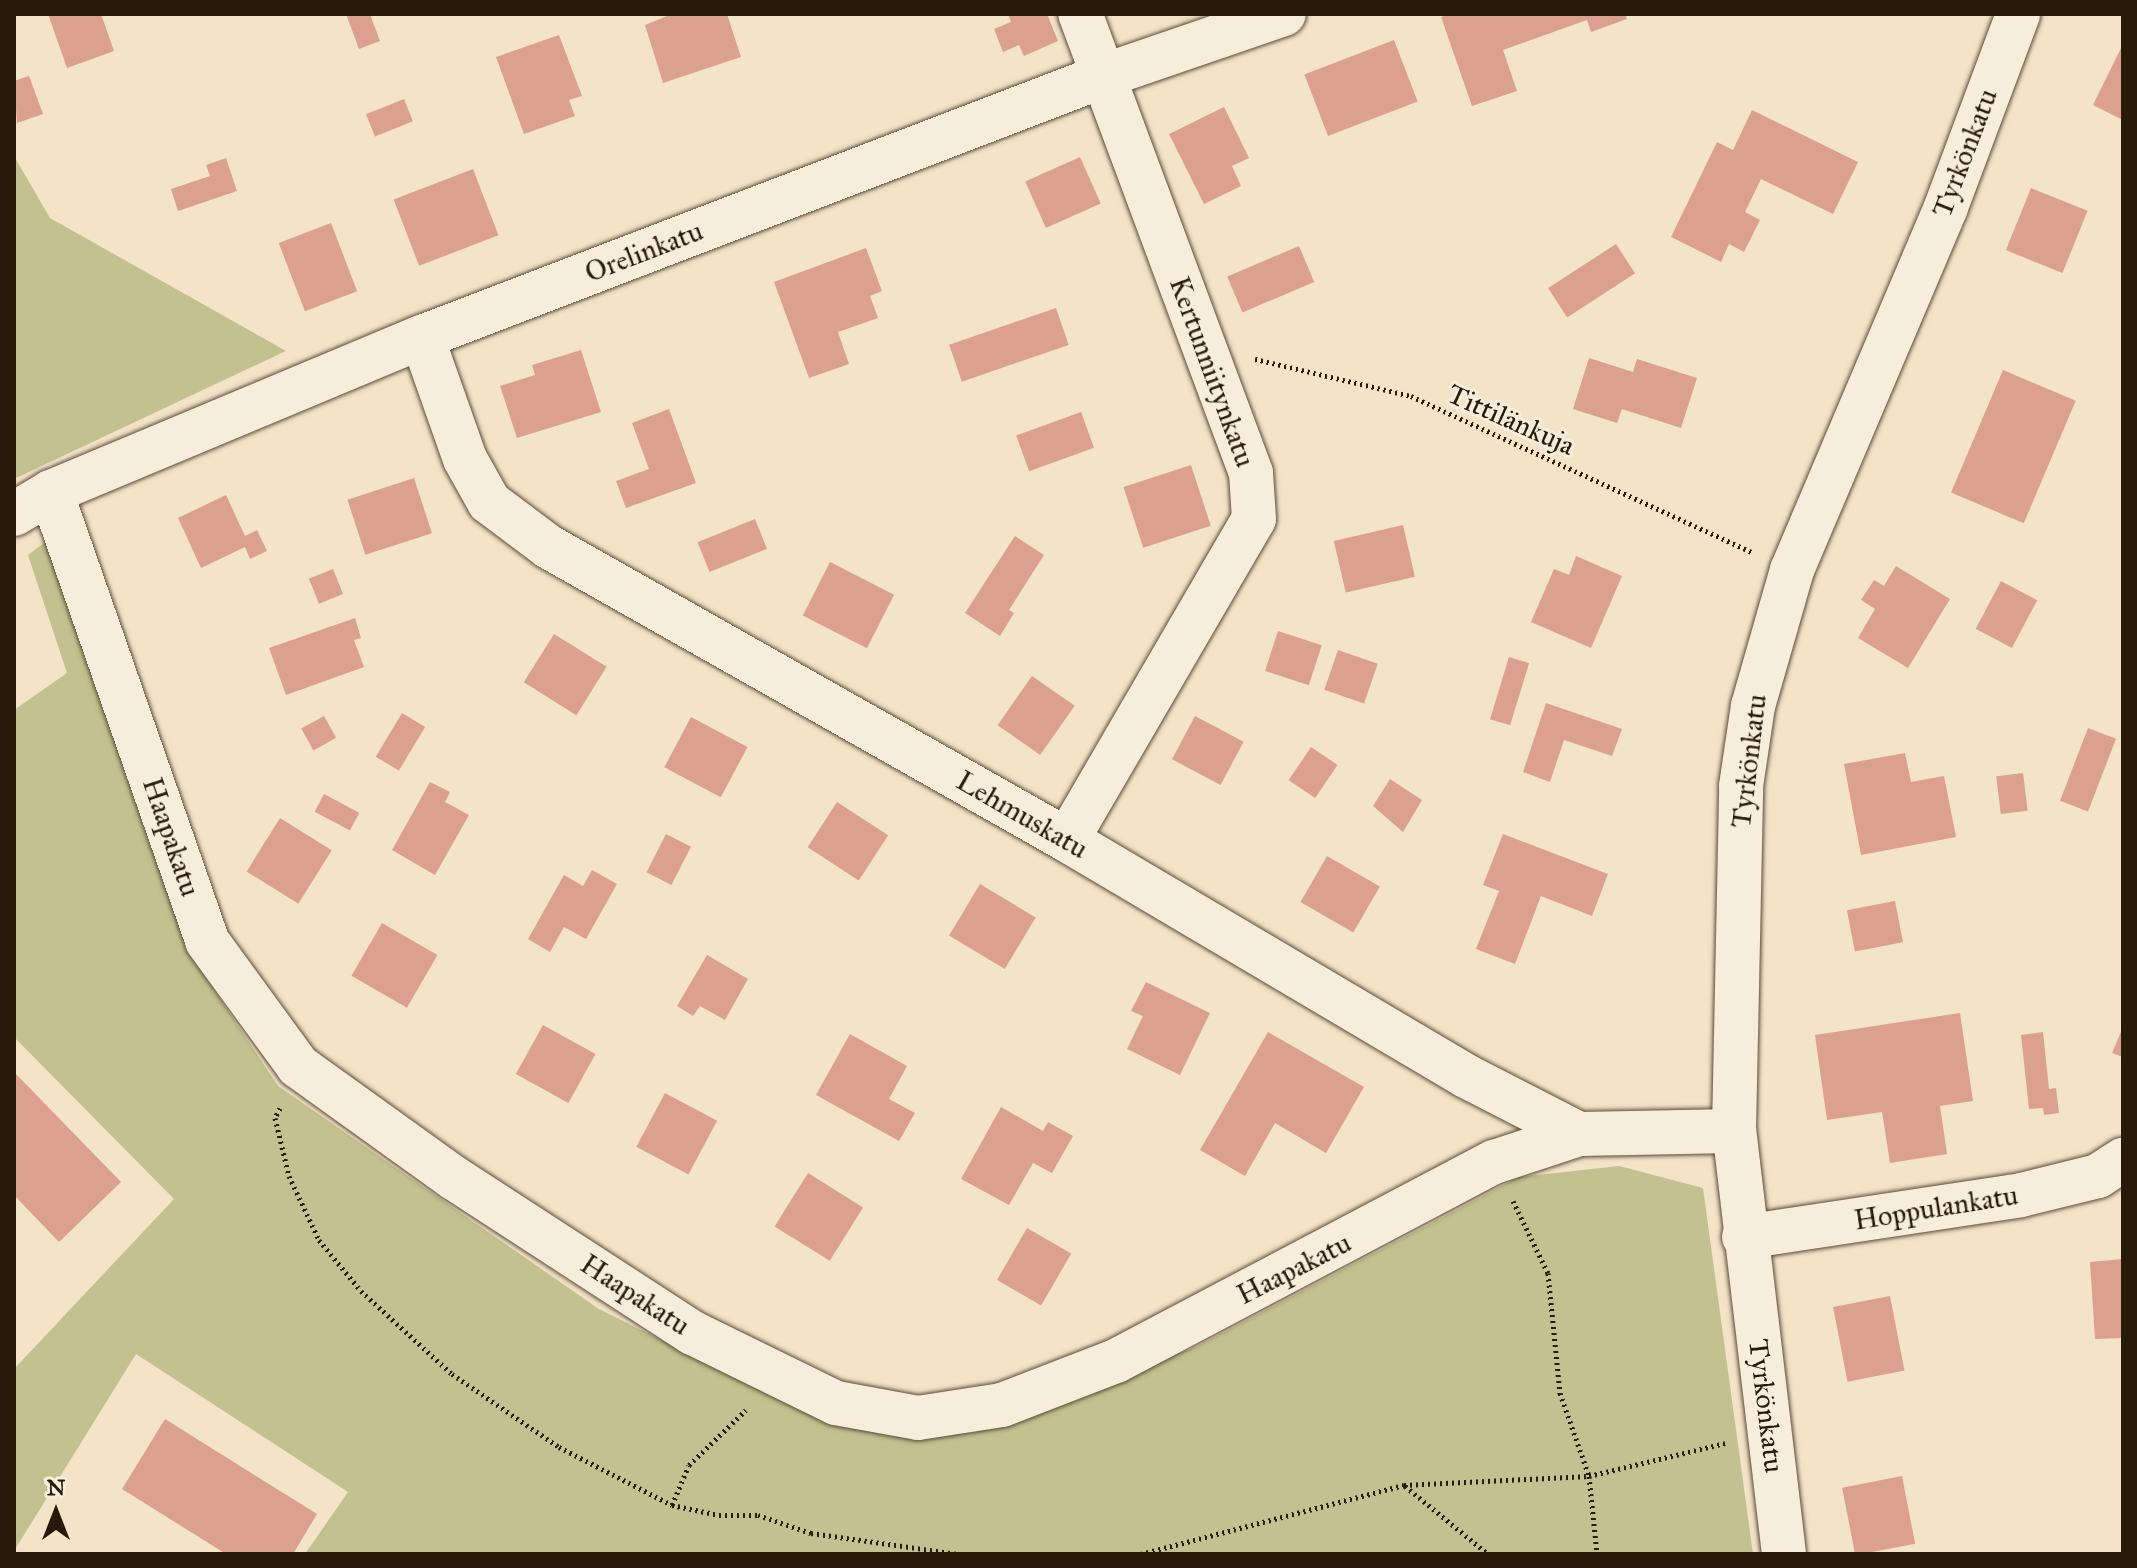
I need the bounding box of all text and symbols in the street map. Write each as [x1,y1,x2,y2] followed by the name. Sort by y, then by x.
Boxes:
[1925,84,2005,222] street label: Tyrkönkatu
[580,214,708,290] street label: Orelinkatu
[1162,272,1262,472] street label: Kertunniitynkatu
[1442,377,1580,463] street label: Tittilänkuja
[1724,692,1774,830] street label: Tyrkönkatu
[950,764,1094,866] street label: Lehmuskatu
[135,773,207,901] street label: Haapakatu
[1852,1178,2020,1238] street label: Hoppulankatu
[1231,1226,1357,1312] street label: Haapakatu
[574,1247,696,1343] street label: Haapakatu
[1741,1337,1791,1475] street label: Tyrkönkatu
[16,1472,96,1552] north arrow
[47,1474,65,1501] text: N

